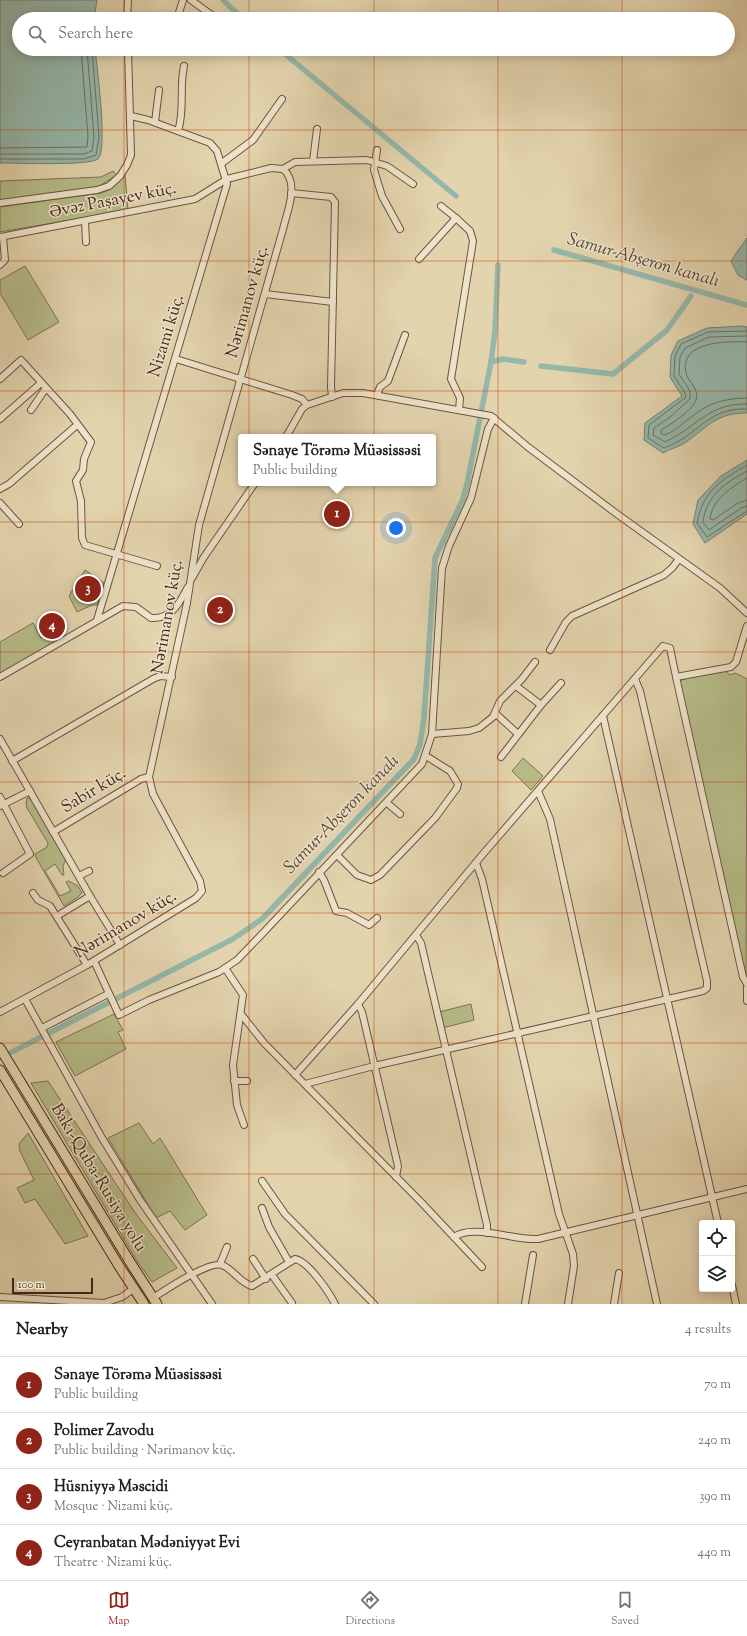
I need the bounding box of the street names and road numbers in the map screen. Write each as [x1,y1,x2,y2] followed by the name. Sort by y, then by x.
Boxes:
[47,177,179,225] street label: Əvəz Paşayev küç.
[221,243,275,361] street label: Nərimanov küç.
[143,292,191,380] street label: Nizami küç.
[146,558,190,676] street label: Nərimanov küç.
[57,762,131,820] street label: Sabir küç.
[70,885,182,965] street label: Nərimanov küç.
[44,1099,152,1257] street label: Bakı-Quba-Rusiya yolu

